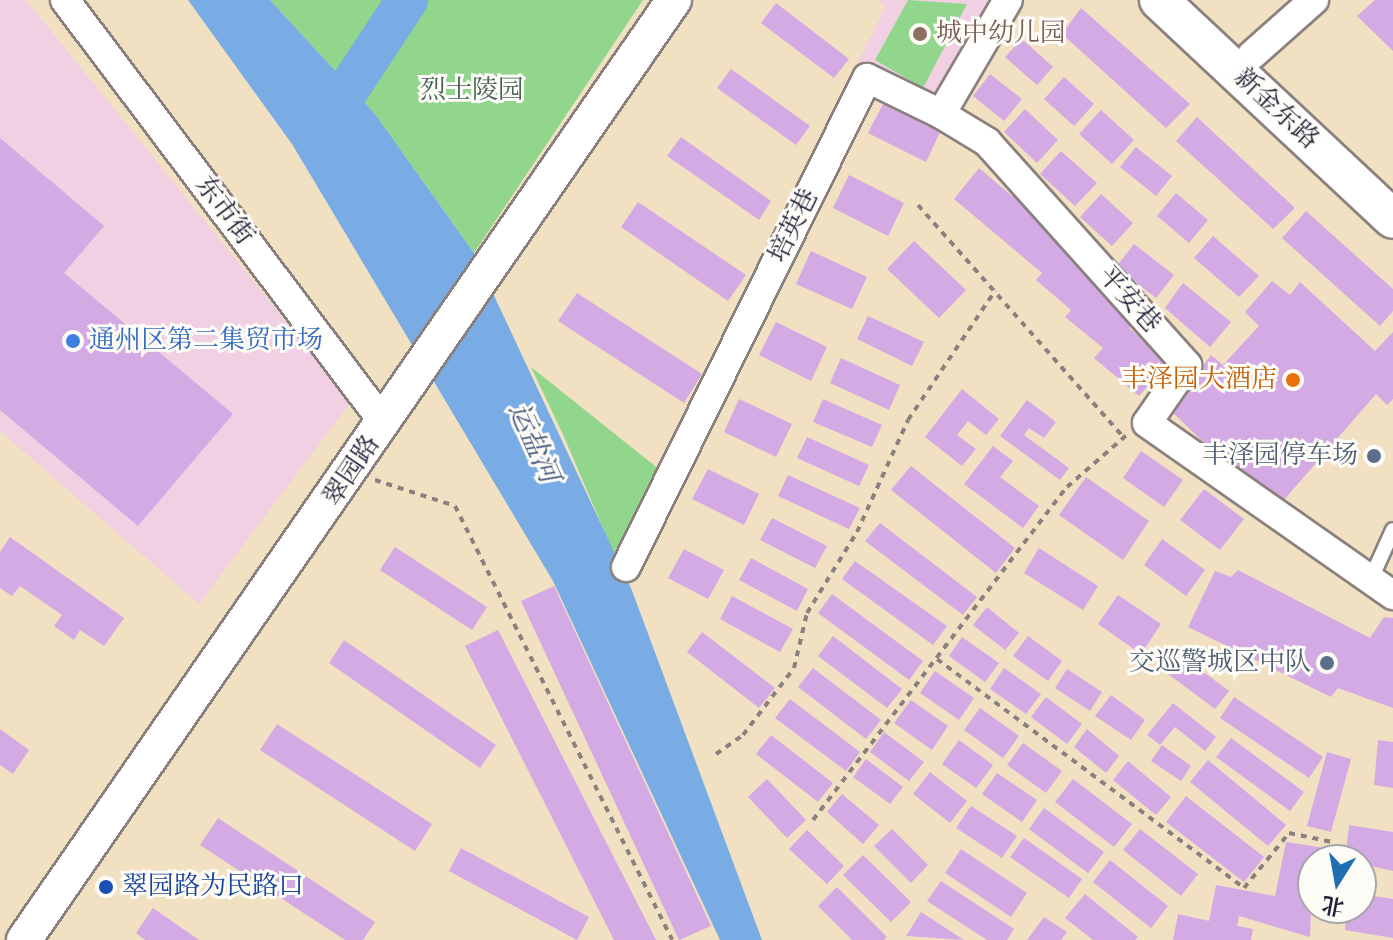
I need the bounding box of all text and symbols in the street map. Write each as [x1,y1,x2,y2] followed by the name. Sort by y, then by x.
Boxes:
[936,18,1066,50] place label: 城中幼儿园
[911,25,929,43] marker: 城中幼儿园
[1227,62,1325,156] street label: 新金东路
[420,75,524,107] park label: 烈士陵园
[188,170,260,252] street label: 东市街
[763,184,825,268] street label: 培英巷
[1091,261,1167,339] street label: 平安巷
[89,325,323,357] place label: 通州区第二集贸市场
[64,332,82,350] marker: 通州区第二集贸市场
[1121,364,1277,396] place label: 丰泽园大酒店
[1284,371,1302,389] marker: 丰泽园大酒店
[501,398,565,488] water label: 运盐河
[317,430,387,512] street label: 翠园路
[1202,440,1358,472] place label: 丰泽园停车场
[1365,447,1383,465] marker: 丰泽园停车场
[1129,647,1311,679] place label: 交巡警城区中队
[1318,654,1336,672] marker: 交巡警城区中队
[1297,844,1377,924] north arrow
[122,871,304,903] place label: 翠园路为民路口
[97,878,115,896] marker: 翠园路为民路口
[1319,890,1346,921] text: 北

